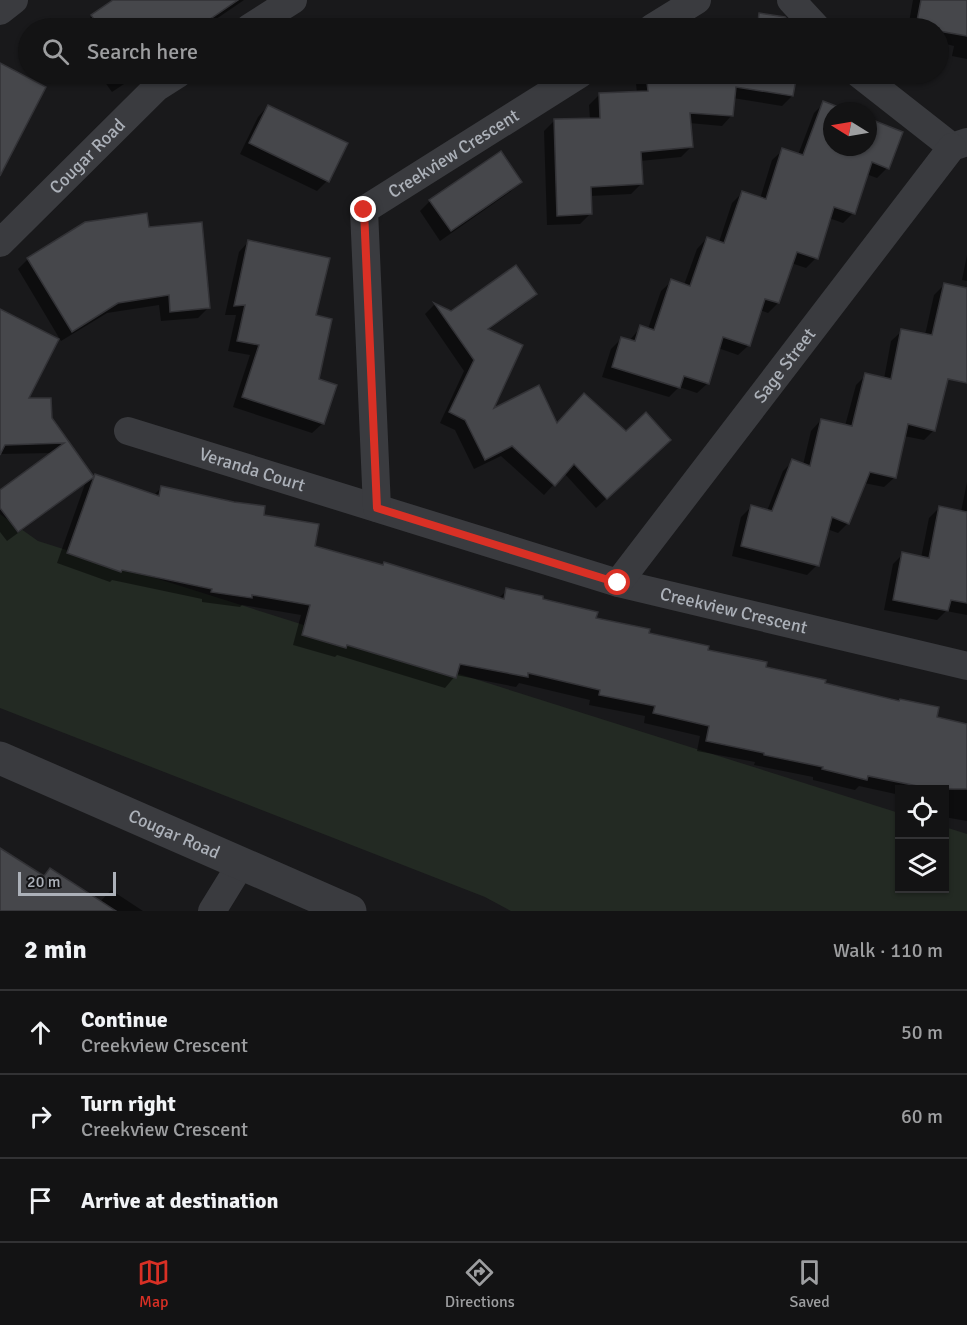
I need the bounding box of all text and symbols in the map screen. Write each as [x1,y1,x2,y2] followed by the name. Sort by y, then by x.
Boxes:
[18,18,949,84] search box
[39,35,72,68] icon: search
[87,38,198,65] text: Search here
[823,102,877,156] north arrow
[384,104,523,203] street label: Creekview Crescent
[45,114,130,199] street label: Cougar Road
[350,196,376,222] route end
[749,324,820,407] street label: Sage Street
[196,443,308,496] street label: Veranda Court
[604,569,630,595] route start
[658,582,810,639] street label: Creekview Crescent
[895,785,949,893] map controls
[895,785,949,839] button: locate
[125,804,223,864] street label: Cougar Road
[895,839,949,893] button: layers
[18,869,116,896] scale bar
[27,872,61,892] text: 20 m
[24,934,87,966] text: 2 min
[833,938,943,963] text: Walk · 110 m
[81,1006,168,1033] text: Continue
[24,1016,57,1049] icon: ahead
[901,1020,943,1045] text: 50 m
[81,1033,248,1058] text: Creekview Crescent
[81,1090,176,1117] text: Turn right
[24,1100,57,1133] icon: right
[901,1104,943,1129] text: 60 m
[81,1117,248,1142] text: Creekview Crescent
[24,1184,57,1217] icon: arrive
[81,1187,278,1214] text: Arrive at destination
[137,1256,170,1312] tab: Map
[445,1256,515,1312] tab: Directions
[789,1256,830,1312] tab: Saved

